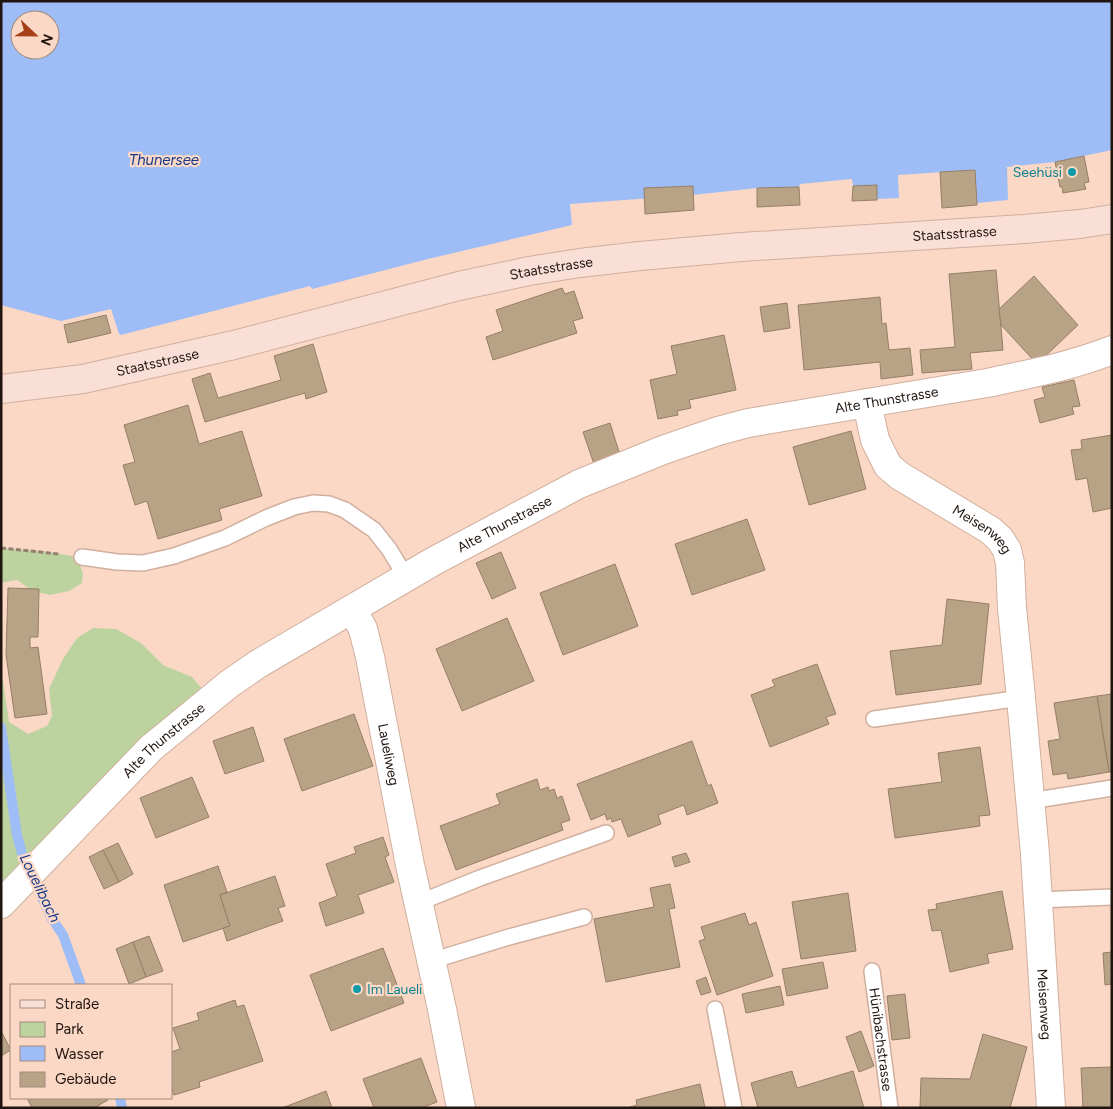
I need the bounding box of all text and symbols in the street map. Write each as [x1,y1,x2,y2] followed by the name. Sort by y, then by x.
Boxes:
[10,10,60,60] north arrow
[37,31,56,48] text: N
[129,151,199,169] water label: Thunersee
[1013,164,1062,181] place label: Seehüsi
[1066,166,1078,178] marker: Seehüsi
[912,222,998,245] street label: Staatsstrasse
[508,253,594,283] street label: Staatsstrasse
[114,345,201,380] street label: Staatsstrasse
[834,383,940,417] street label: Alte Thunstrasse
[454,492,555,556] street label: Alte Thunstrasse
[949,501,1016,557] street label: Meisenweg
[119,699,208,781] street label: Alte Thunstrasse
[374,722,403,787] street label: Laueliweg
[16,851,64,925] water label: Louelibach
[1034,968,1055,1040] street label: Meisenweg
[367,981,422,998] place label: Im Laueli
[351,983,363,995] marker: Im Laueli
[10,984,172,1099] legend
[866,986,896,1093] street label: Hünibachstrasse
[55,995,99,1013] text: Straße
[55,1020,84,1038] text: Park
[55,1045,104,1063] text: Wasser
[55,1070,116,1088] text: Gebäude

